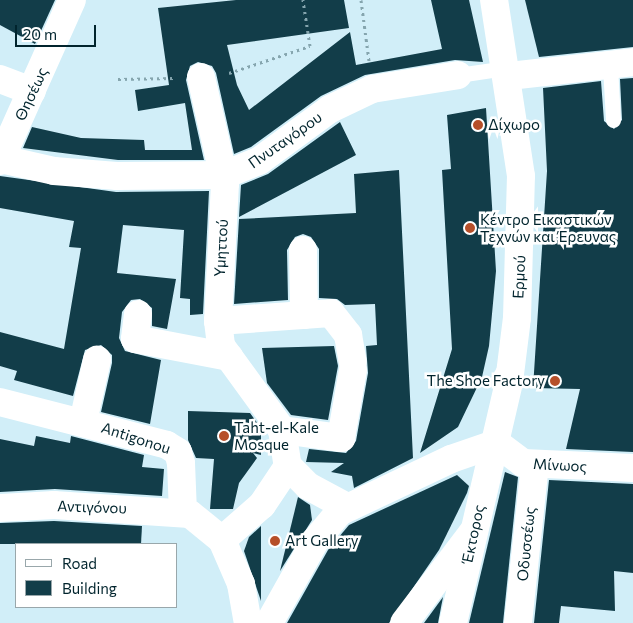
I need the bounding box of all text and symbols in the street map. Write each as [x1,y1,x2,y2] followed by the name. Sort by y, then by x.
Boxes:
[18,15,99,47] scale bar
[23,25,57,43] text: 20 m
[11,65,51,123] street label: Θησέως
[245,108,325,172] street label: Πνυταγόρου
[488,116,540,134] place label: Δίχωρο
[472,119,484,131] marker: Δίχωρο
[480,210,616,245] place label: Κέντρο Εικαστικών Τεχνών και Έρευνας
[210,219,232,277] street label: Υμηττού
[464,222,476,234] marker: Κέντρο Εικαστικών Τεχνών και Έρευνας
[509,255,529,299] street label: Ερμού
[427,372,545,390] place label: The Shoe Factory
[549,375,561,387] marker: The Shoe Factory
[99,418,173,458] street label: Antigonou
[234,418,319,453] place label: Taht-el-Kale Mosque
[218,430,230,442] marker: Taht-el-Kale Mosque
[533,455,587,475] street label: Μίνωος
[57,497,127,517] street label: Αντιγόνου
[458,503,488,565] street label: Έκτορος
[513,506,539,582] street label: Οδυσσέως
[285,532,358,550] place label: Art Gallery
[269,535,281,547] marker: Art Gallery
[15,543,178,608] legend
[62,554,97,572] text: Road
[62,579,117,597] text: Building

